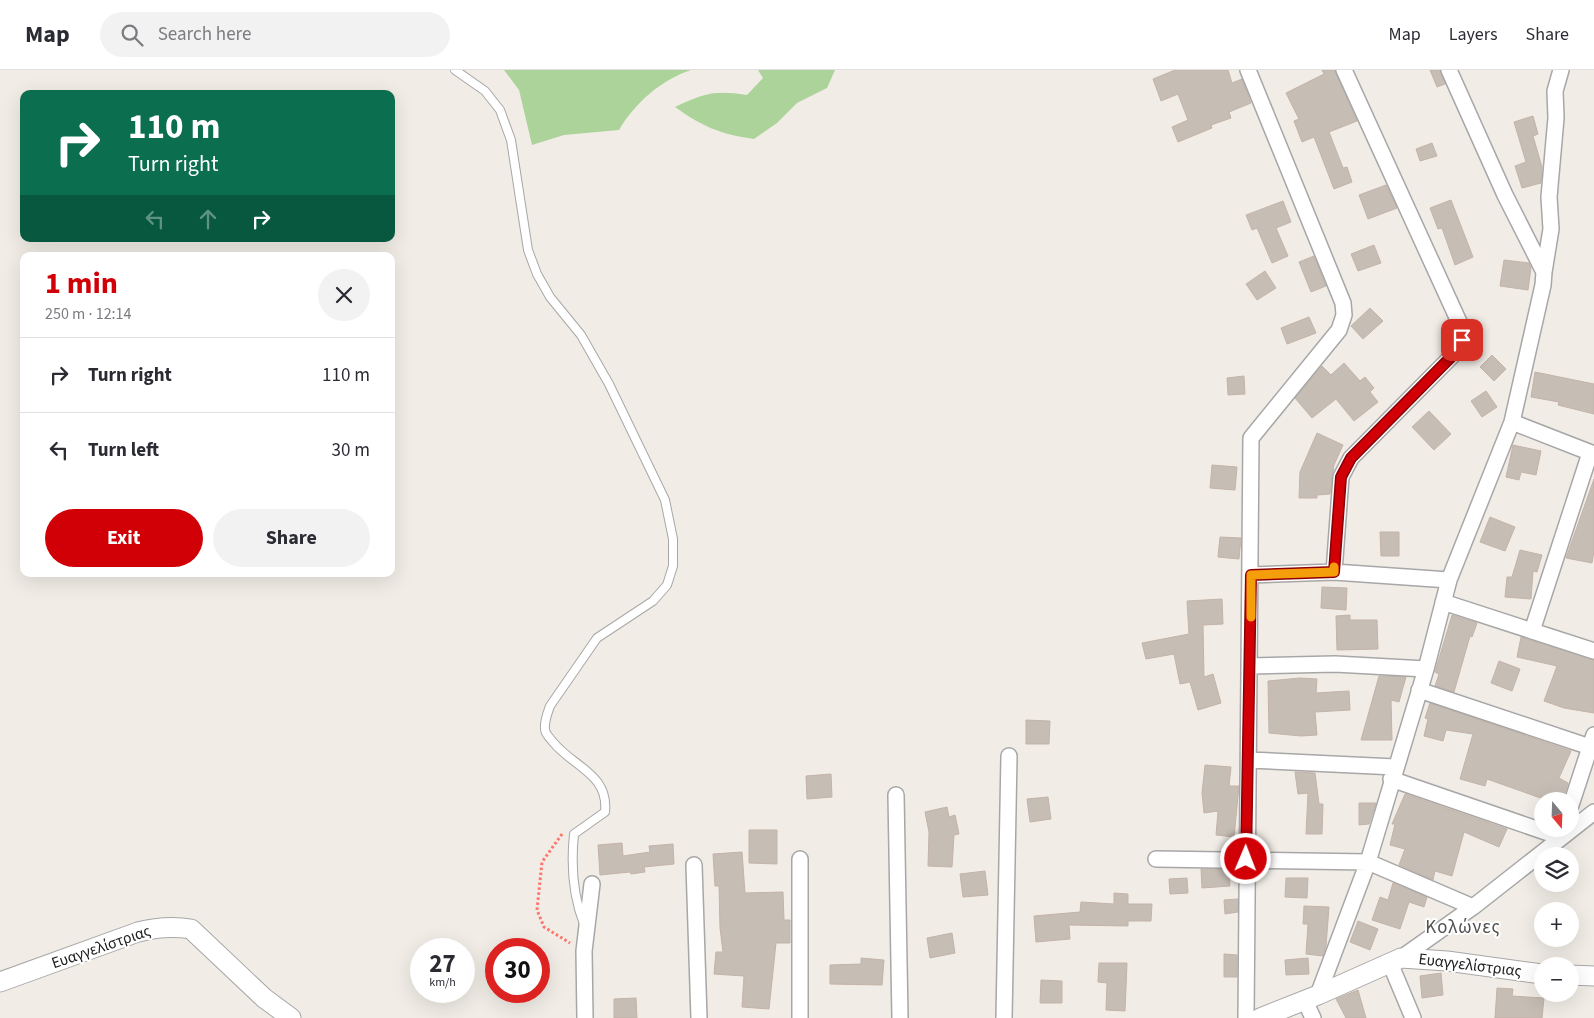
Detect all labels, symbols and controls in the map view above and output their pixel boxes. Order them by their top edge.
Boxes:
search box [100,12,450,57]
text: Map [25,17,70,52]
icon: search [118,21,146,49]
text: Search here [158,21,251,48]
text: Map [1389,22,1421,47]
text: Layers [1449,22,1498,47]
text: Share [1526,22,1569,47]
text: 110 m [128,102,220,152]
icon: right [45,110,110,175]
text: Turn right [128,148,218,180]
icon: left [141,205,169,233]
icon: ahead [194,205,222,233]
icon: right [247,205,275,233]
text: 1 min [45,262,118,305]
button: close [318,269,370,321]
text: 250 m · 12:14 [45,303,132,325]
pin [1441,319,1483,361]
icon: arrive [1448,326,1476,354]
icon: right [45,361,73,389]
text: Turn right [88,362,172,389]
text: 110 m [322,362,370,389]
icon: left [45,436,73,464]
text: Turn left [88,437,159,464]
text: 30 m [332,437,370,464]
button: Exit [45,509,203,567]
button: Share [213,509,370,567]
north arrow [1534,792,1579,838]
map controls [1534,792,1579,1002]
position arrow [1219,832,1271,884]
button: layers [1534,847,1579,892]
button: + [1534,902,1579,947]
district label: Κολώνες [1425,914,1501,941]
street label: Ευαγγελίστριας [48,920,154,974]
speed limit sign: 30 [485,938,550,1003]
text: 27 [429,946,456,982]
street label: Ευαγγελίστριας [1417,948,1523,982]
button: − [1534,957,1579,1002]
text: km/h [429,974,456,991]

